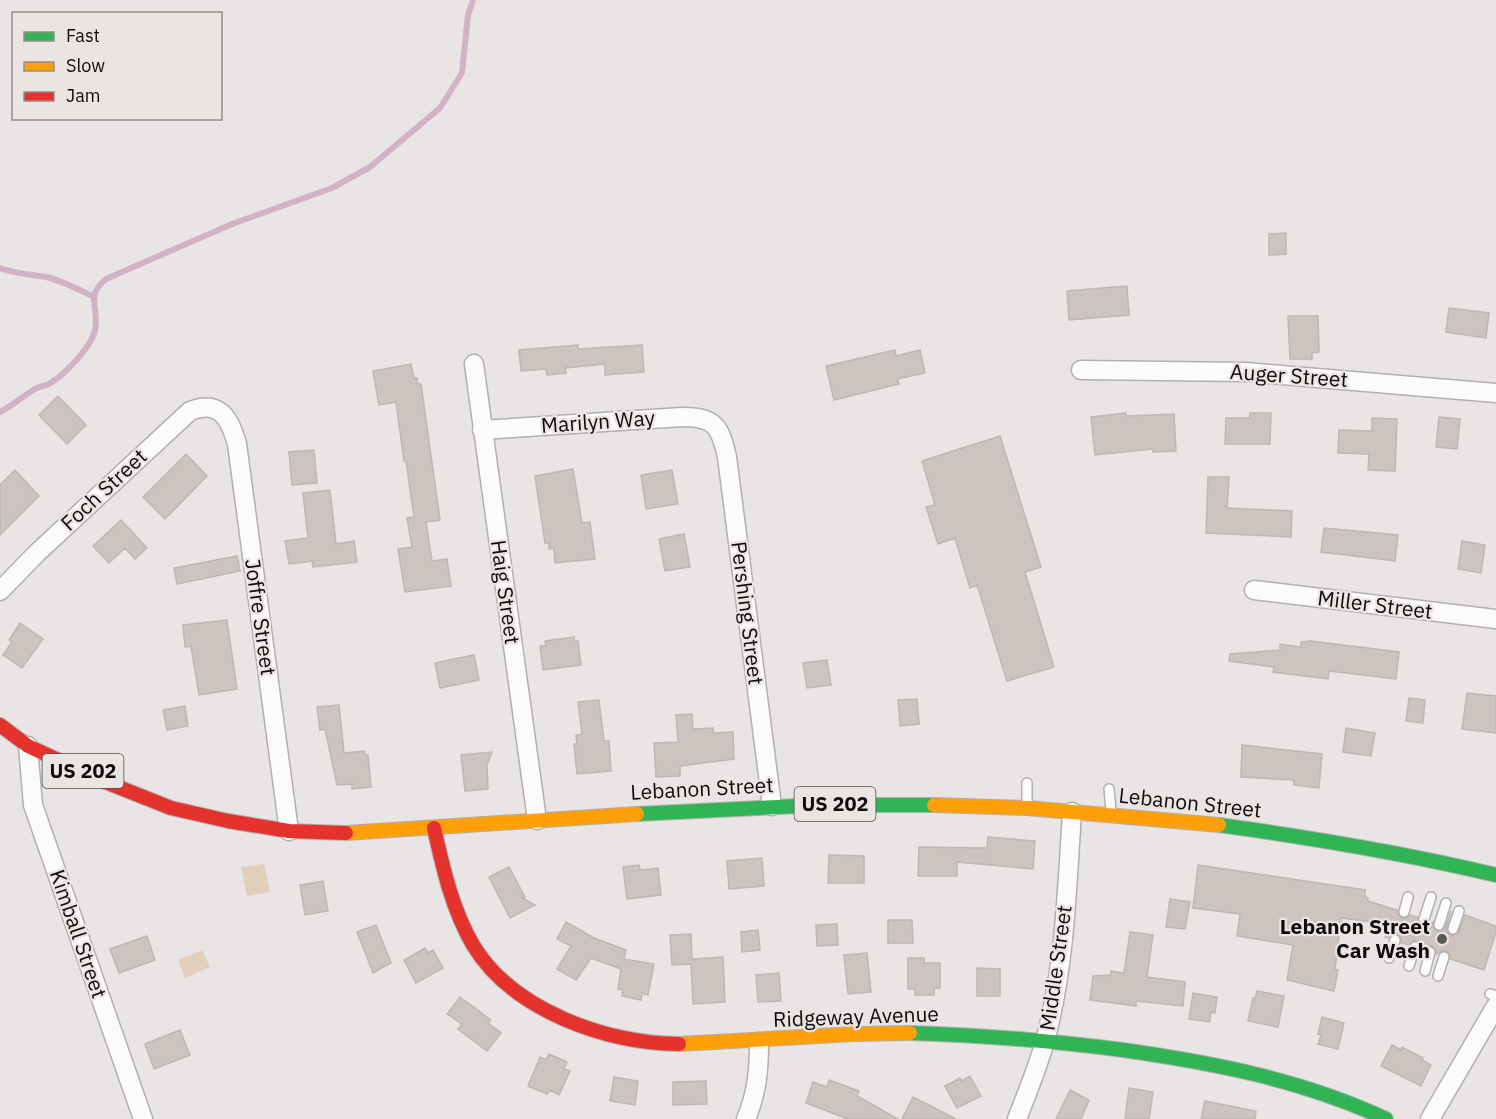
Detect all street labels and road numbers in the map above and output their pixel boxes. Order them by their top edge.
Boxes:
street label: Auger Street [1229,357,1349,393]
street label: Marilyn Way [540,403,656,439]
street label: Foch Street [54,442,152,536]
street label: Haig Street [485,538,527,646]
street label: Pershing Street [725,539,771,686]
street label: Joffre Street [239,557,283,677]
street label: Miller Street [1316,583,1434,625]
road number: US 202 [42,754,124,788]
street label: Lebanon Street [630,770,774,806]
street label: Lebanon Street [1117,781,1263,823]
road number: US 202 [794,787,876,821]
street label: Kimball Street [44,866,114,1002]
street label: Middle Street [1032,903,1078,1032]
street label: Ridgeway Avenue [773,999,939,1033]

